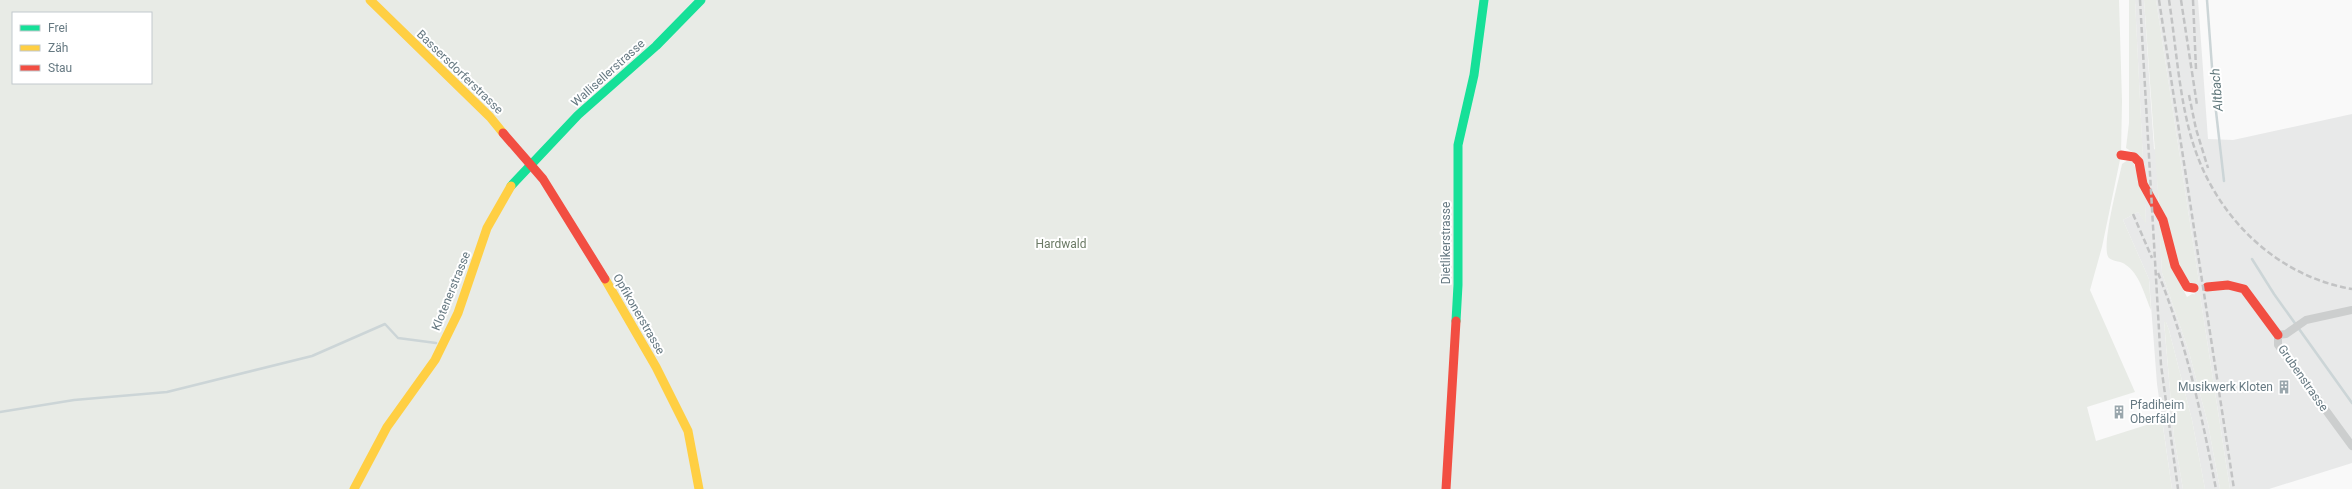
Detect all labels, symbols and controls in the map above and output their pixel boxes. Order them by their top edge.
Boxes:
legend [12,12,152,84]
text: Frei [48,21,68,35]
street label: Bassersdorferstrasse [414,27,506,117]
street label: Wallisellerstrasse [568,36,648,110]
text: Zäh [48,41,68,55]
text: Stau [48,61,72,75]
water label: Altbach [2207,68,2226,113]
street label: Dietlikerstrasse [1439,202,1453,284]
park label: Hardwald [1035,237,1087,251]
street label: Klotenerstrasse [429,249,473,333]
street label: Opfikonerstrasse [610,271,668,357]
street label: Grubenstrasse [2275,342,2331,414]
building icon: Musikwerk Kloten [2276,379,2292,395]
place label: Musikwerk Kloten [2178,380,2273,394]
place label: Pfadiheim Oberfäld [2130,398,2184,426]
building icon: Pfadiheim Oberfäld [2111,404,2127,420]

